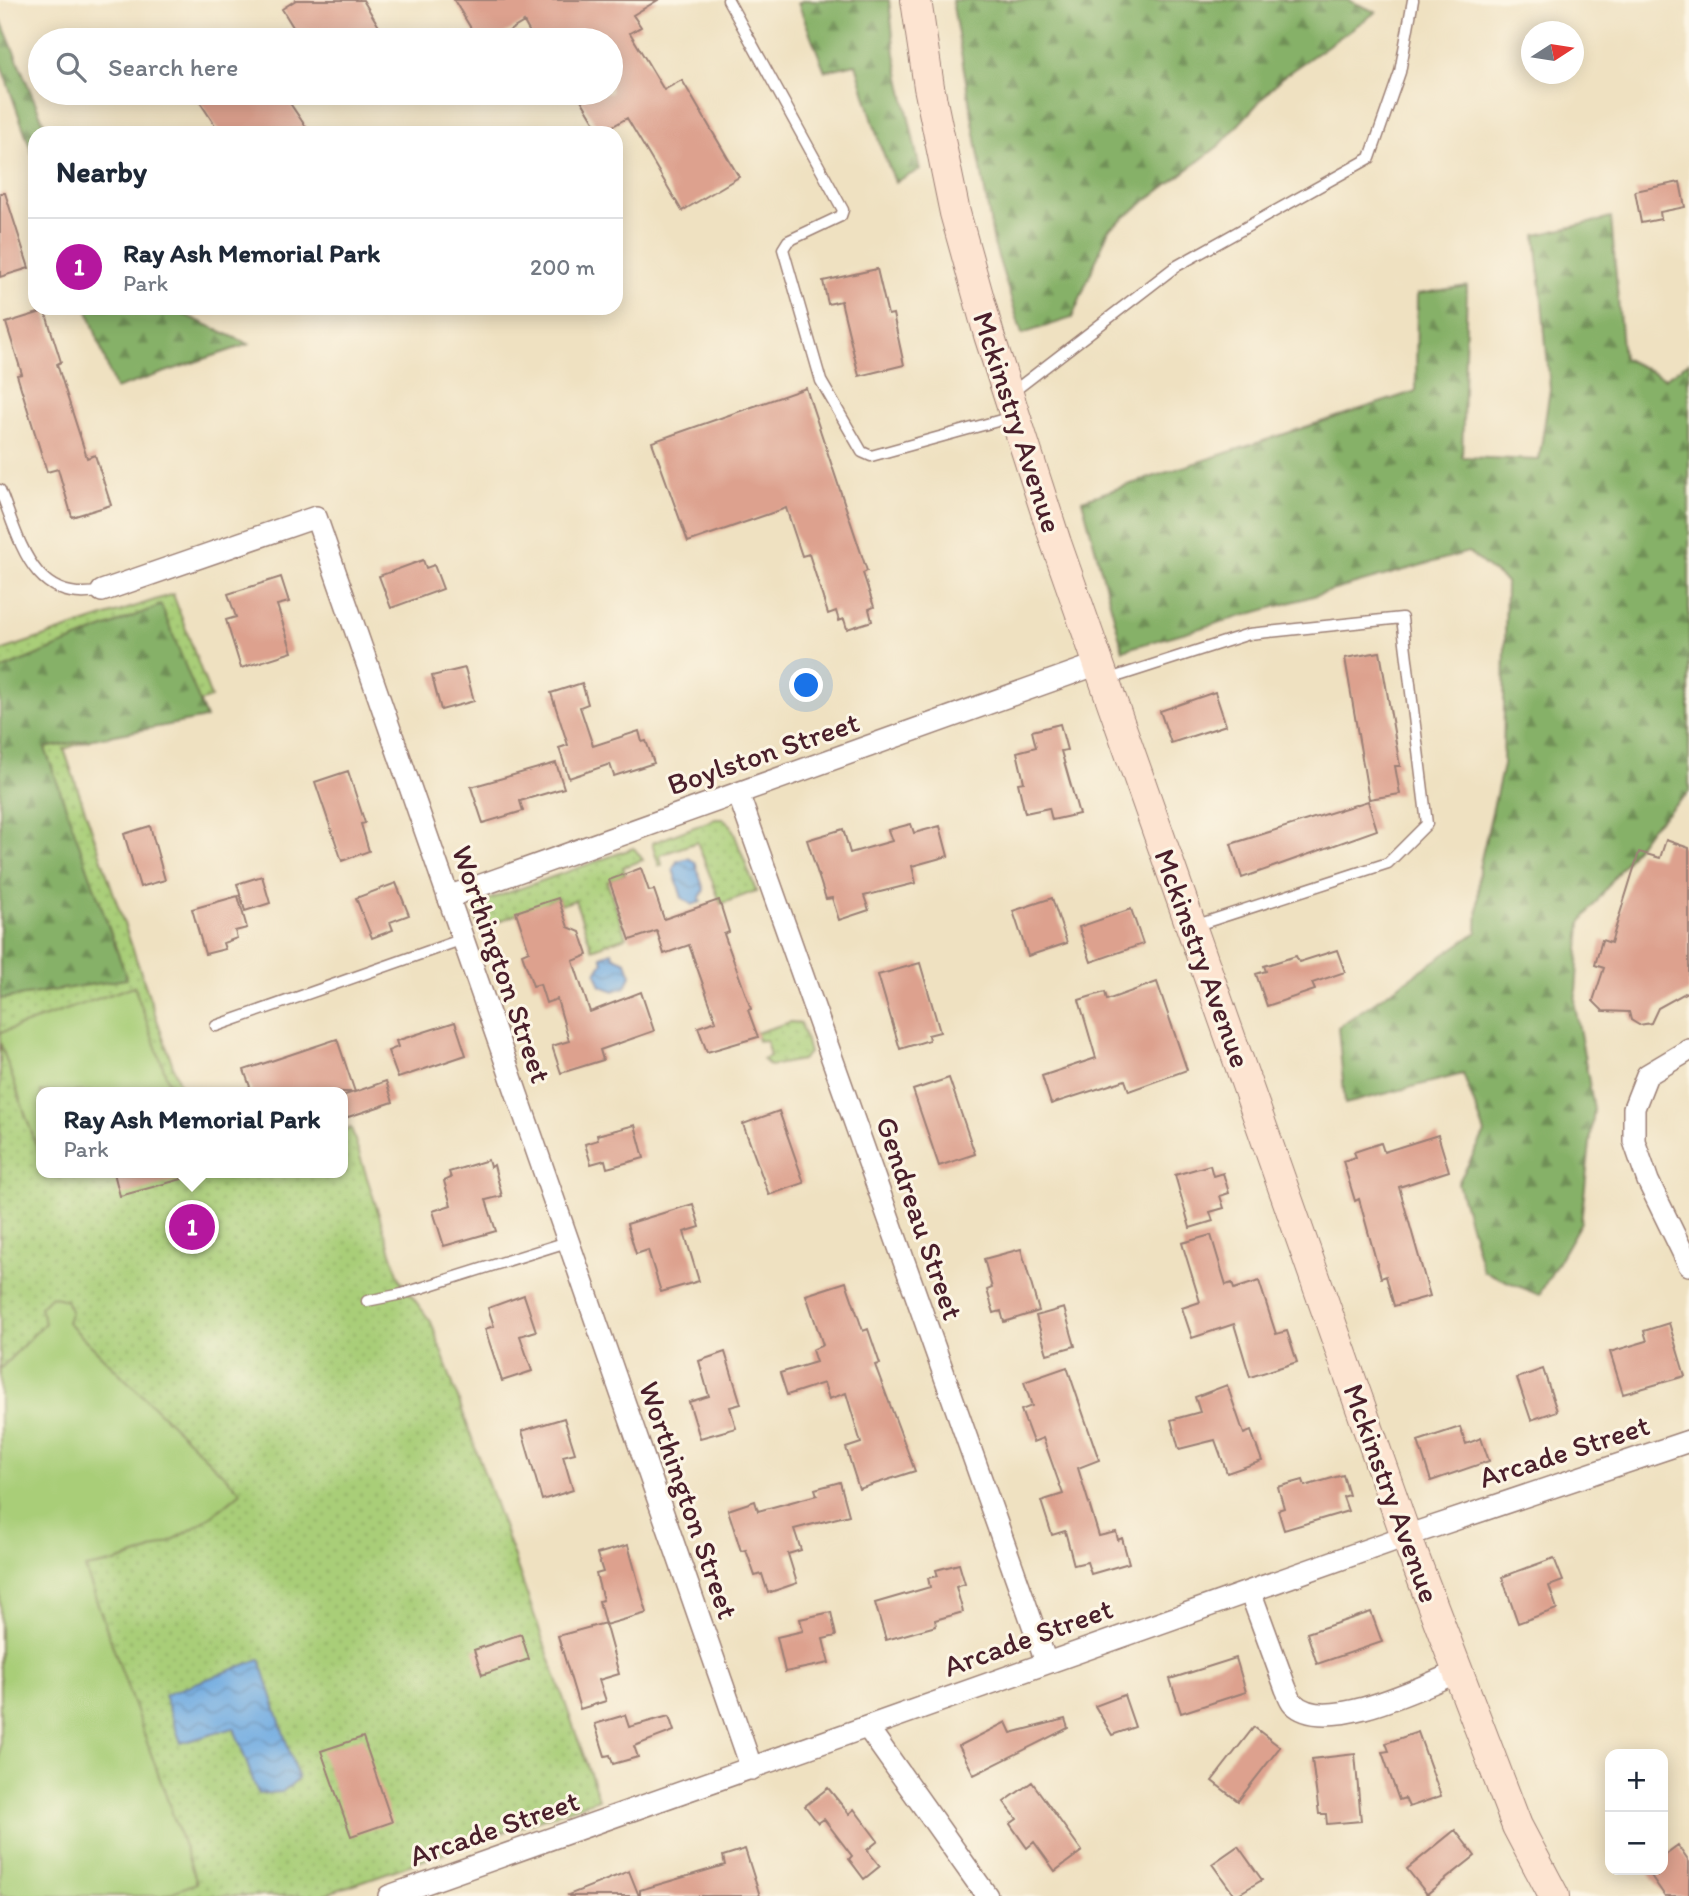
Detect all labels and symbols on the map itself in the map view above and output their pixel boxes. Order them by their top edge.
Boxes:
north arrow [1521,21,1584,84]
street label: Mckinstry Avenue [965,307,1071,537]
your location [789,668,823,702]
street label: Boylston Street [662,703,864,803]
street label: Worthington Street [444,840,560,1088]
street label: Mckinstry Avenue [1146,844,1260,1072]
street label: Gendreau Street [868,1112,972,1324]
pin: 1 [169,1201,215,1253]
street label: Worthington Street [631,1376,747,1624]
street label: Mckinstry Avenue [1335,1379,1449,1607]
street label: Arcade Street [1474,1406,1654,1496]
street label: Arcade Street [938,1589,1118,1685]
street label: Arcade Street [404,1782,584,1874]

